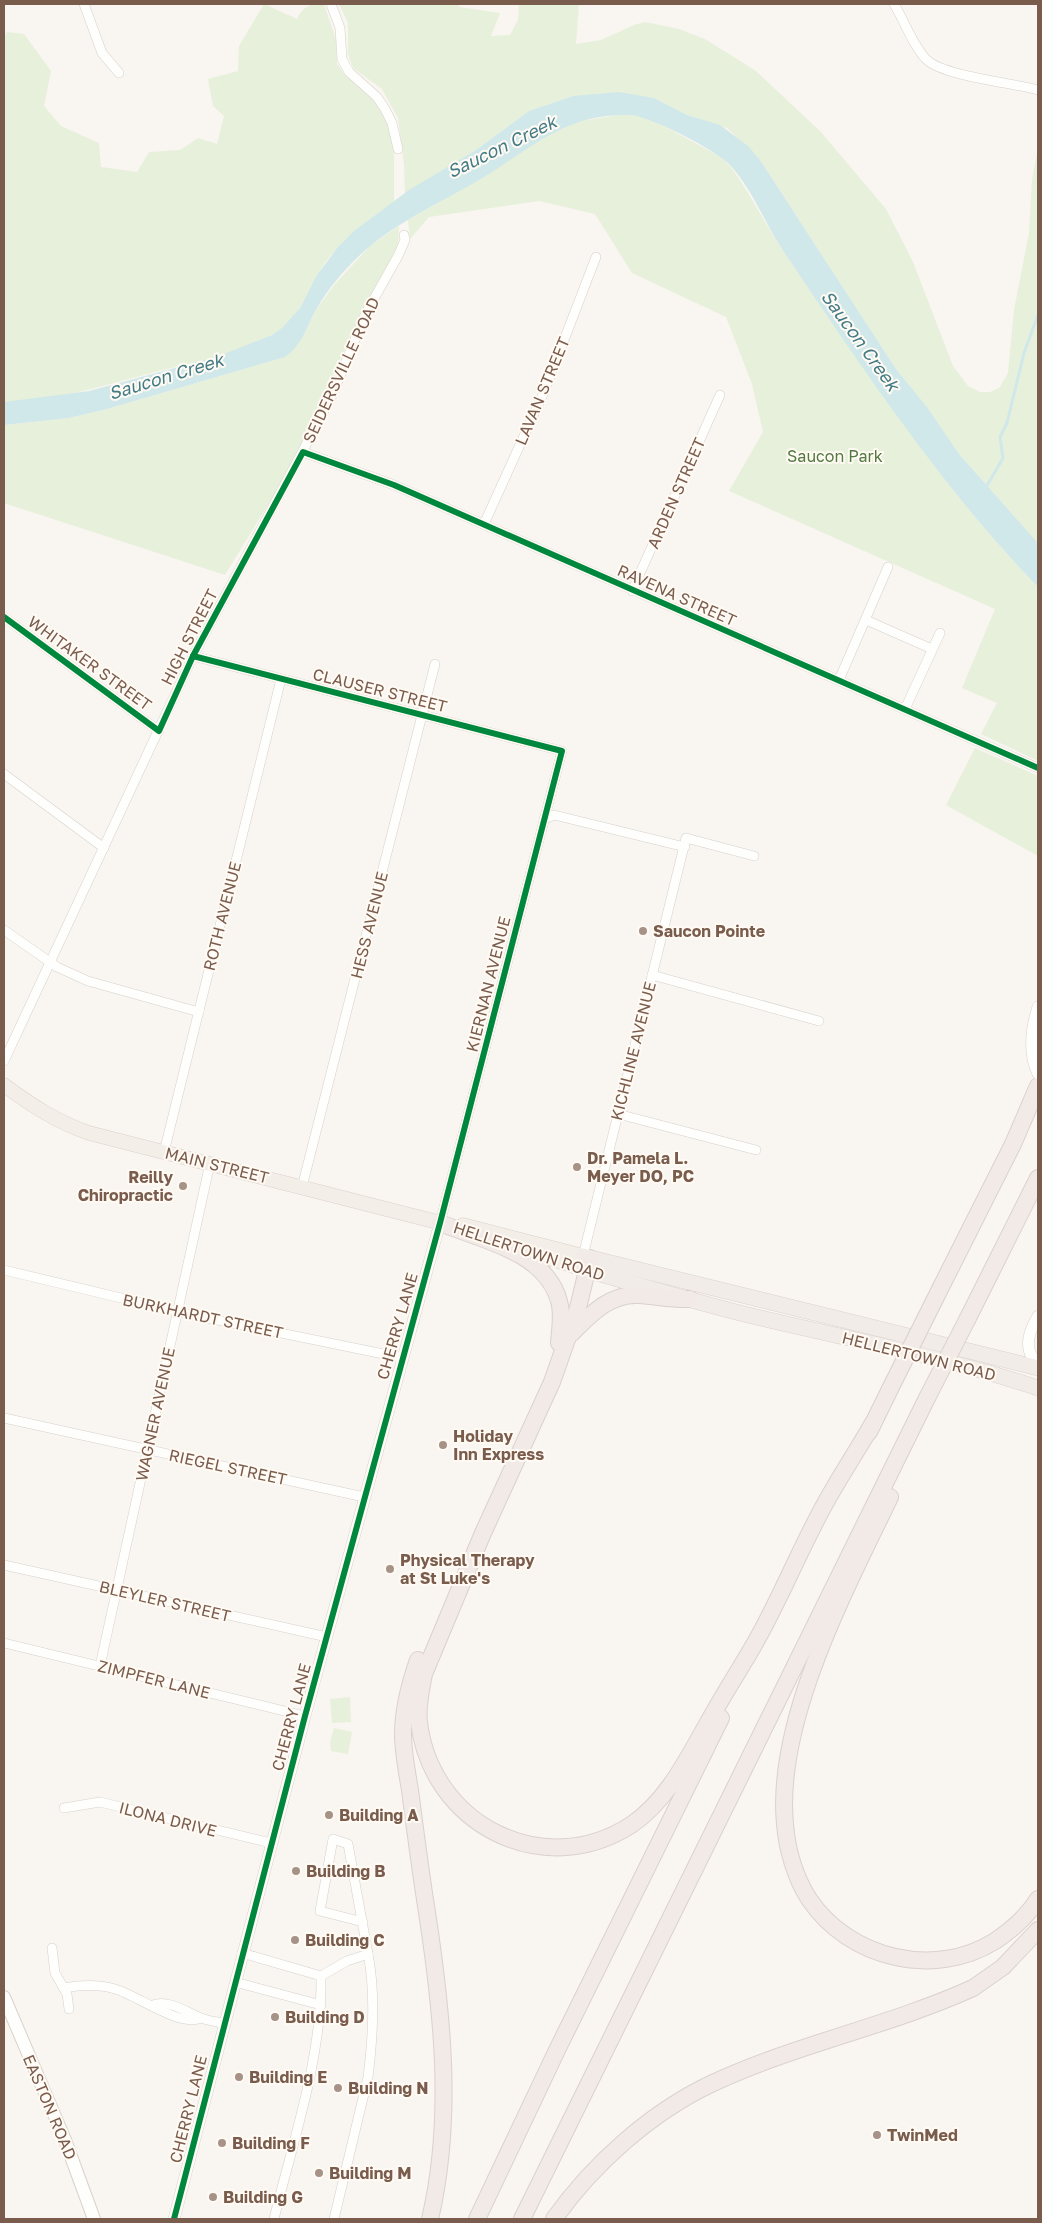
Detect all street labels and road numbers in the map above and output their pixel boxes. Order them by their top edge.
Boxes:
street label: SEIDERSVILLE ROAD [298,294,384,446]
street label: LAVAN STREET [510,334,574,448]
street label: ARDEN STREET [643,434,709,552]
street label: RAVENA STREET [614,560,740,630]
street label: HIGH STREET [156,586,222,688]
street label: WHITAKER STREET [24,611,156,715]
street label: CLAUSER STREET [311,664,449,716]
street label: ROTH AVENUE [199,859,245,973]
street label: HESS AVENUE [346,869,392,981]
street label: KIERNAN AVENUE [461,914,515,1054]
street label: KICHLINE AVENUE [606,979,660,1123]
street label: MAIN STREET [163,1142,271,1188]
street label: HELLERTOWN ROAD [451,1217,607,1285]
street label: CHERRY LANE [372,1270,422,1382]
street label: BURKHARDT STREET [121,1289,285,1343]
street label: HELLERTOWN ROAD [840,1327,998,1385]
street label: WAGNER AVENUE [131,1345,179,1483]
street label: RIEGEL STREET [167,1445,289,1489]
street label: BLEYLER STREET [97,1576,233,1626]
street label: ZIMPFER LANE [96,1655,212,1703]
street label: CHERRY LANE [267,1661,315,1773]
street label: ILONA DRIVE [117,1797,219,1841]
street label: EASTON ROAD [19,2051,81,2163]
street label: CHERRY LANE [165,2053,211,2165]

